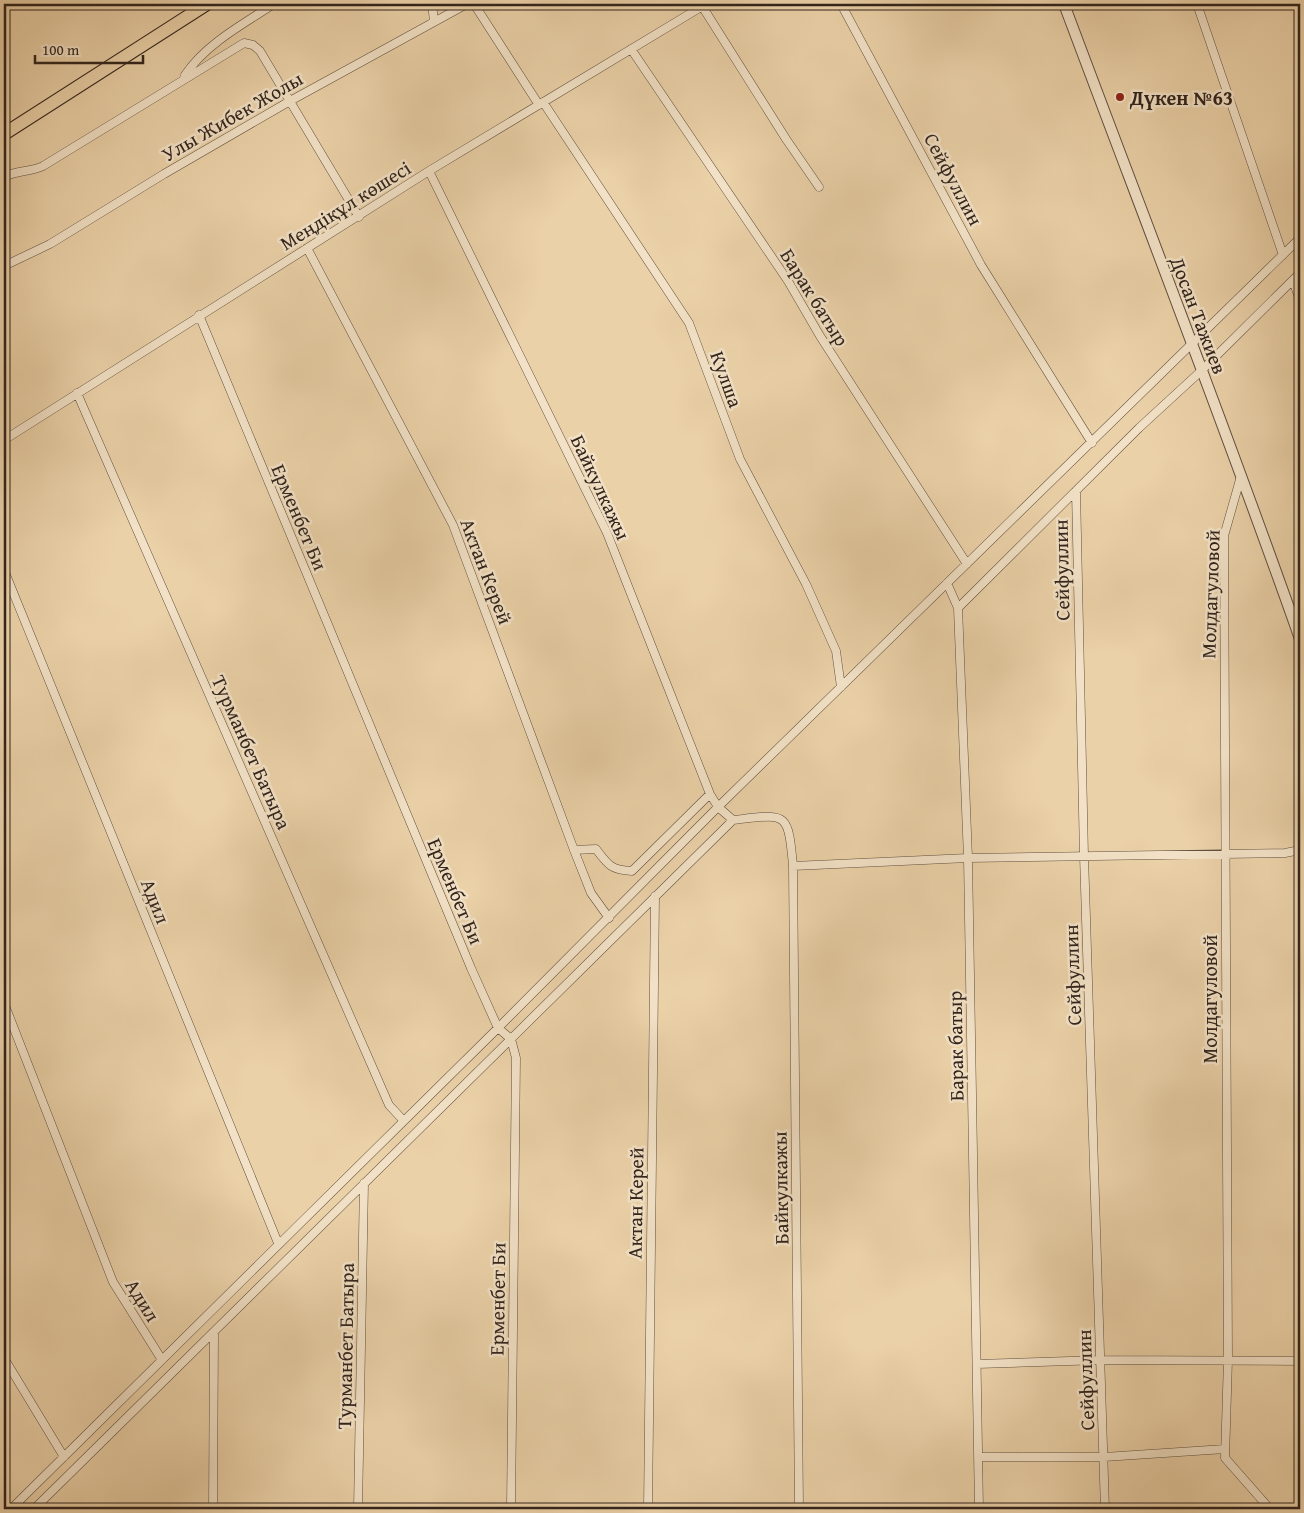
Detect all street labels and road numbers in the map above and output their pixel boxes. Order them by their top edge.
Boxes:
street label: Улы Жибек Жолы [156,64,308,168]
street label: Сейфуллин [917,127,991,231]
street label: Меңдіқұл көшесі [274,153,416,257]
street label: Барак батыр [773,243,857,352]
street label: Досан Тажиев [1163,251,1235,378]
street label: Кулша [703,347,751,412]
street label: Байкулкажы [564,430,638,544]
street label: Ерменбет Би [265,459,335,575]
street label: Актан Керей [453,514,521,628]
street label: Сейфуллин [1046,519,1076,621]
street label: Молдагуловой [1193,529,1227,659]
street label: Турманбет Батыра [205,670,299,834]
street label: Ерменбет Би [421,833,491,949]
street label: Адил [134,874,178,928]
street label: Сейфуллин [1056,924,1088,1026]
street label: Молдагуловой [1195,934,1224,1064]
street label: Барак батыр [940,990,970,1101]
street label: Байкулкажы [765,1131,795,1245]
street label: Актан Керей [620,1147,650,1259]
street label: Ерменбет Би [482,1242,512,1356]
street label: Турманбет Батыра [329,1262,361,1429]
street label: Адил [119,1273,167,1327]
street label: Сейфуллин [1069,1329,1101,1431]

